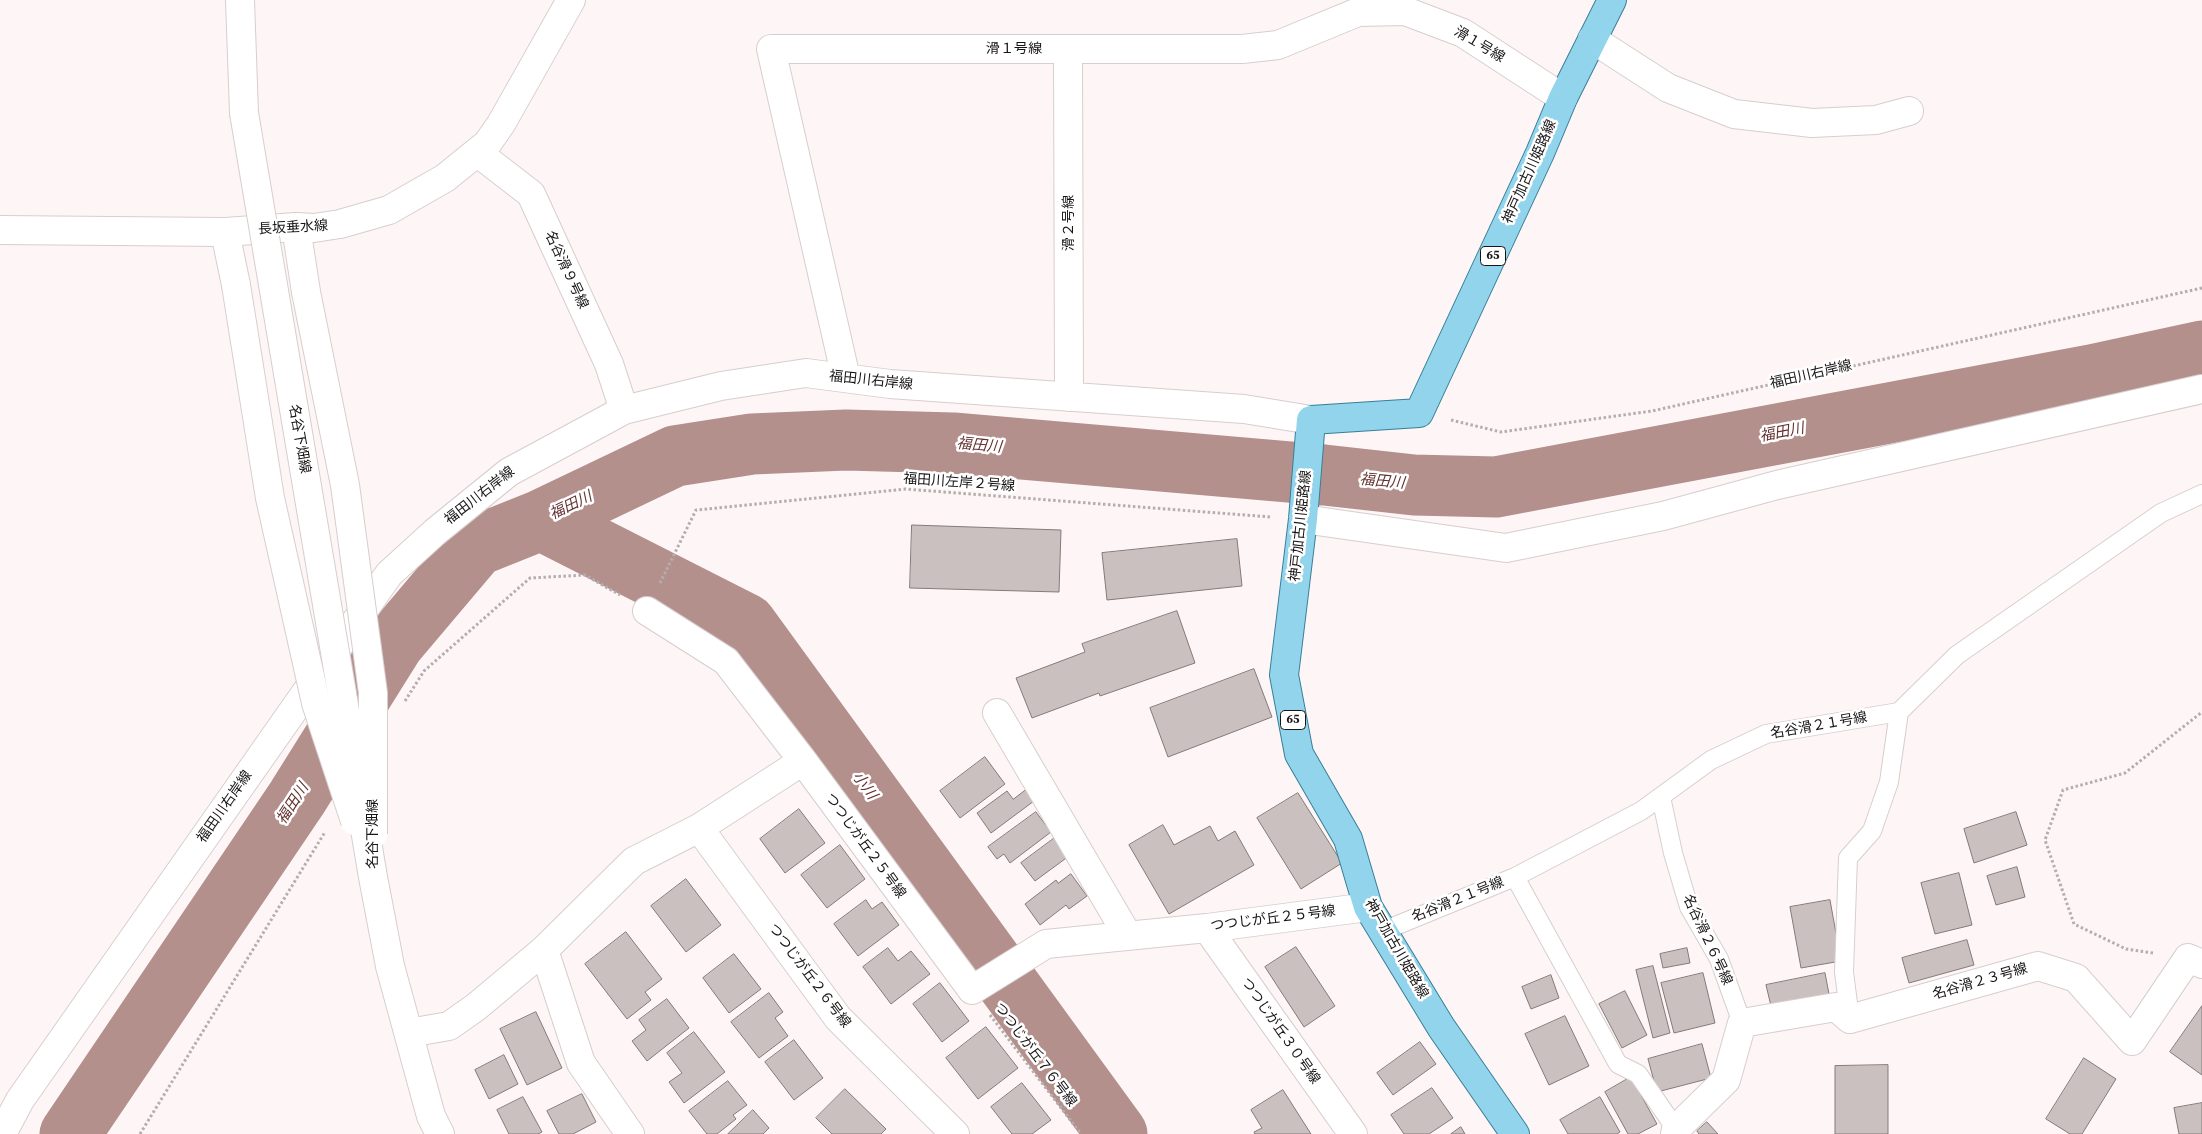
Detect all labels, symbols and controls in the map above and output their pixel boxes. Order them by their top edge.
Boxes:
street label: 滑１号線 [1451,23,1507,67]
street label: 滑１号線 [986,41,1042,57]
street label: 神戸加古川姫路線 [1500,117,1560,227]
street label: 滑２号線 [1061,195,1077,251]
street label: 長坂垂水線 [258,218,328,238]
street label: 名谷滑９号線 [541,228,591,312]
road number: 65 [1480,247,1506,266]
street label: 福田川右岸線 [1768,357,1854,393]
street label: 福田川右岸線 [828,368,914,394]
street label: 名谷下畑線 [285,403,313,475]
water label: 福田川 [1758,420,1806,446]
water label: 福田川 [956,435,1002,457]
street label: 福田川右岸線 [442,464,518,528]
street label: 神戸加古川姫路線 [1287,469,1315,583]
street label: 福田川左岸２号線 [903,471,1015,495]
water label: 福田川 [1359,471,1405,493]
water label: 福田川 [547,488,595,524]
street label: 名谷滑２１号線 [1769,709,1869,743]
road number: 65 [1280,710,1306,730]
street label: 福田川右岸線 [194,768,256,846]
water label: 小川 [848,769,880,803]
water label: 福田川 [273,780,313,828]
street label: つつじが丘２５号線 [821,790,909,902]
street label: 名谷下畑線 [365,799,381,869]
street label: 名谷滑２１号線 [1409,874,1507,926]
street label: 名谷滑２６号線 [1679,892,1735,988]
street label: 神戸加古川姫路線 [1361,896,1431,1002]
street label: つつじが丘２５号線 [1209,903,1337,935]
street label: つつじが丘２６号線 [764,921,854,1031]
street label: 名谷滑２３号線 [1931,960,2029,1004]
street label: つつじが丘３０号線 [1237,975,1323,1087]
street label: つつじが丘７６号線 [990,1000,1080,1110]

